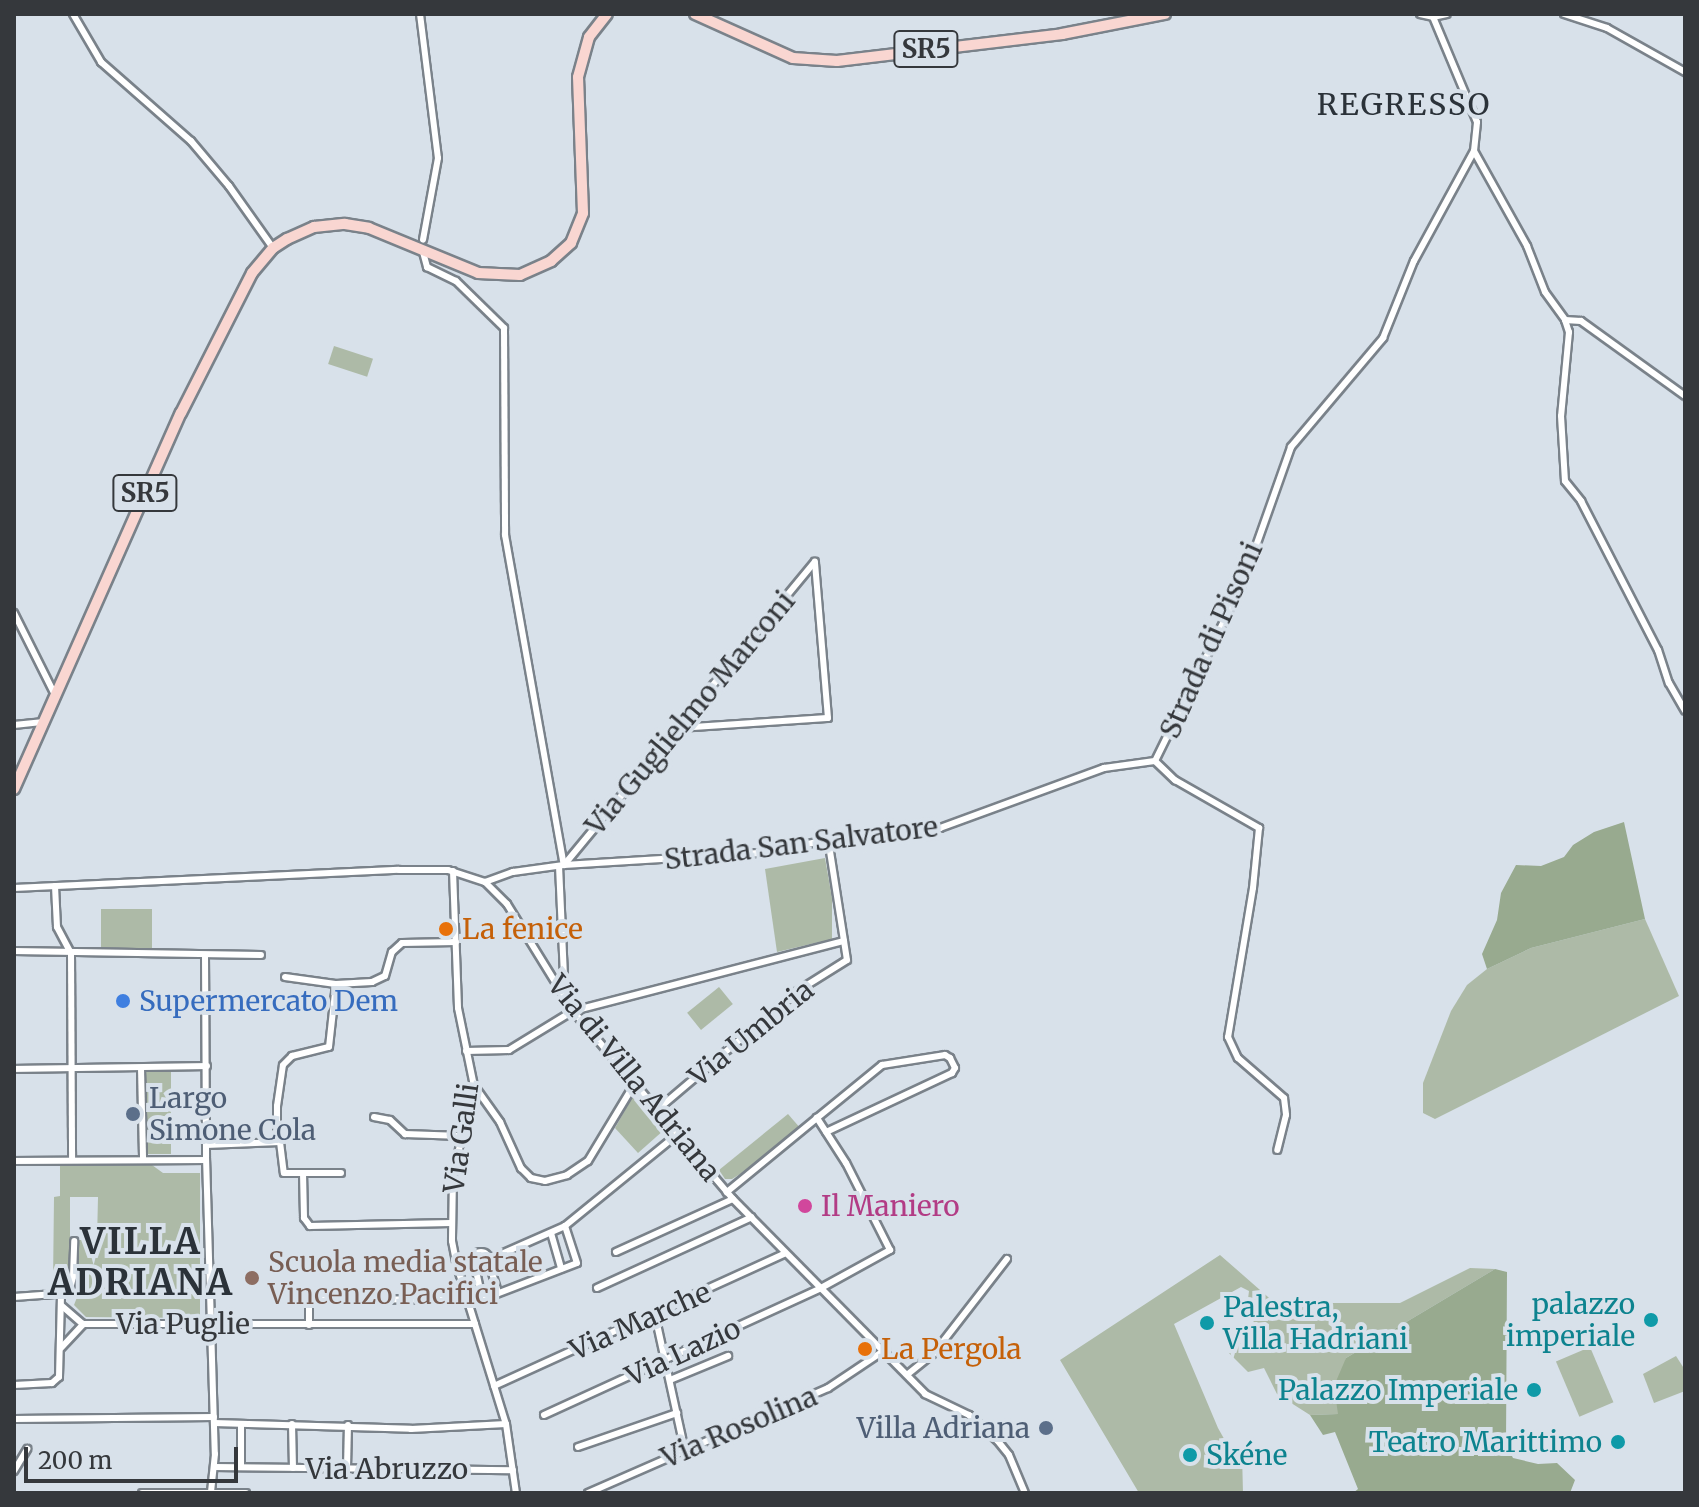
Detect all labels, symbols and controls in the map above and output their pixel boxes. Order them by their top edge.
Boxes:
road number: SR5 [892,27,960,71]
district label: REGRESSO [1317,86,1491,122]
road number: SR5 [111,471,179,515]
street label: Strada di Pisoni [1153,537,1269,743]
street label: Via Guglielmo Marconi [578,584,802,842]
street label: Strada San Salvatore [662,810,940,876]
place label: La fenice [462,912,583,946]
marker: La fenice [437,920,455,938]
street label: Via di Villa Adriana [541,968,727,1188]
street label: Via Umbria [682,973,820,1093]
place label: Supermercato Dem [139,984,398,1018]
marker: Supermercato Dem [114,992,132,1010]
place label: Largo Simone Cola [149,1081,316,1147]
street label: Via Galli [437,1081,485,1195]
marker: Largo Simone Cola [124,1105,142,1123]
place label: Il Maniero [821,1189,960,1223]
marker: Il Maniero [796,1197,814,1215]
district label: VILLA ADRIANA [48,1219,234,1304]
place label: Scuola media statale Vincenzo Pacifici [268,1245,543,1311]
marker: Scuola media statale Vincenzo Pacifici [243,1269,261,1287]
street label: Via Marche [564,1275,716,1367]
place label: palazzo imperiale [1506,1287,1635,1353]
place label: Palestra, Villa Hadriani [1223,1290,1408,1356]
street label: Via Puglie [116,1307,250,1341]
street label: Via Lazio [620,1311,746,1393]
marker: palazzo imperiale [1642,1311,1660,1329]
marker: Palestra, Villa Hadriani [1198,1314,1216,1332]
place label: La Pergola [881,1332,1022,1366]
marker: La Pergola [856,1340,874,1358]
place label: Palazzo Imperiale [1278,1373,1518,1407]
street label: Via Rosolina [656,1379,822,1475]
marker: Palazzo Imperiale [1525,1381,1543,1399]
place label: Villa Adriana [857,1411,1030,1445]
marker: Villa Adriana [1037,1419,1055,1437]
place label: Teatro Marittimo [1369,1425,1602,1459]
scale bar [28,1431,242,1481]
marker: Teatro Marittimo [1609,1433,1627,1451]
place label: Skéne [1206,1438,1287,1472]
text: 200 m [38,1445,112,1476]
marker: Skéne [1181,1446,1199,1464]
street label: Via Abruzzo [306,1452,468,1486]

